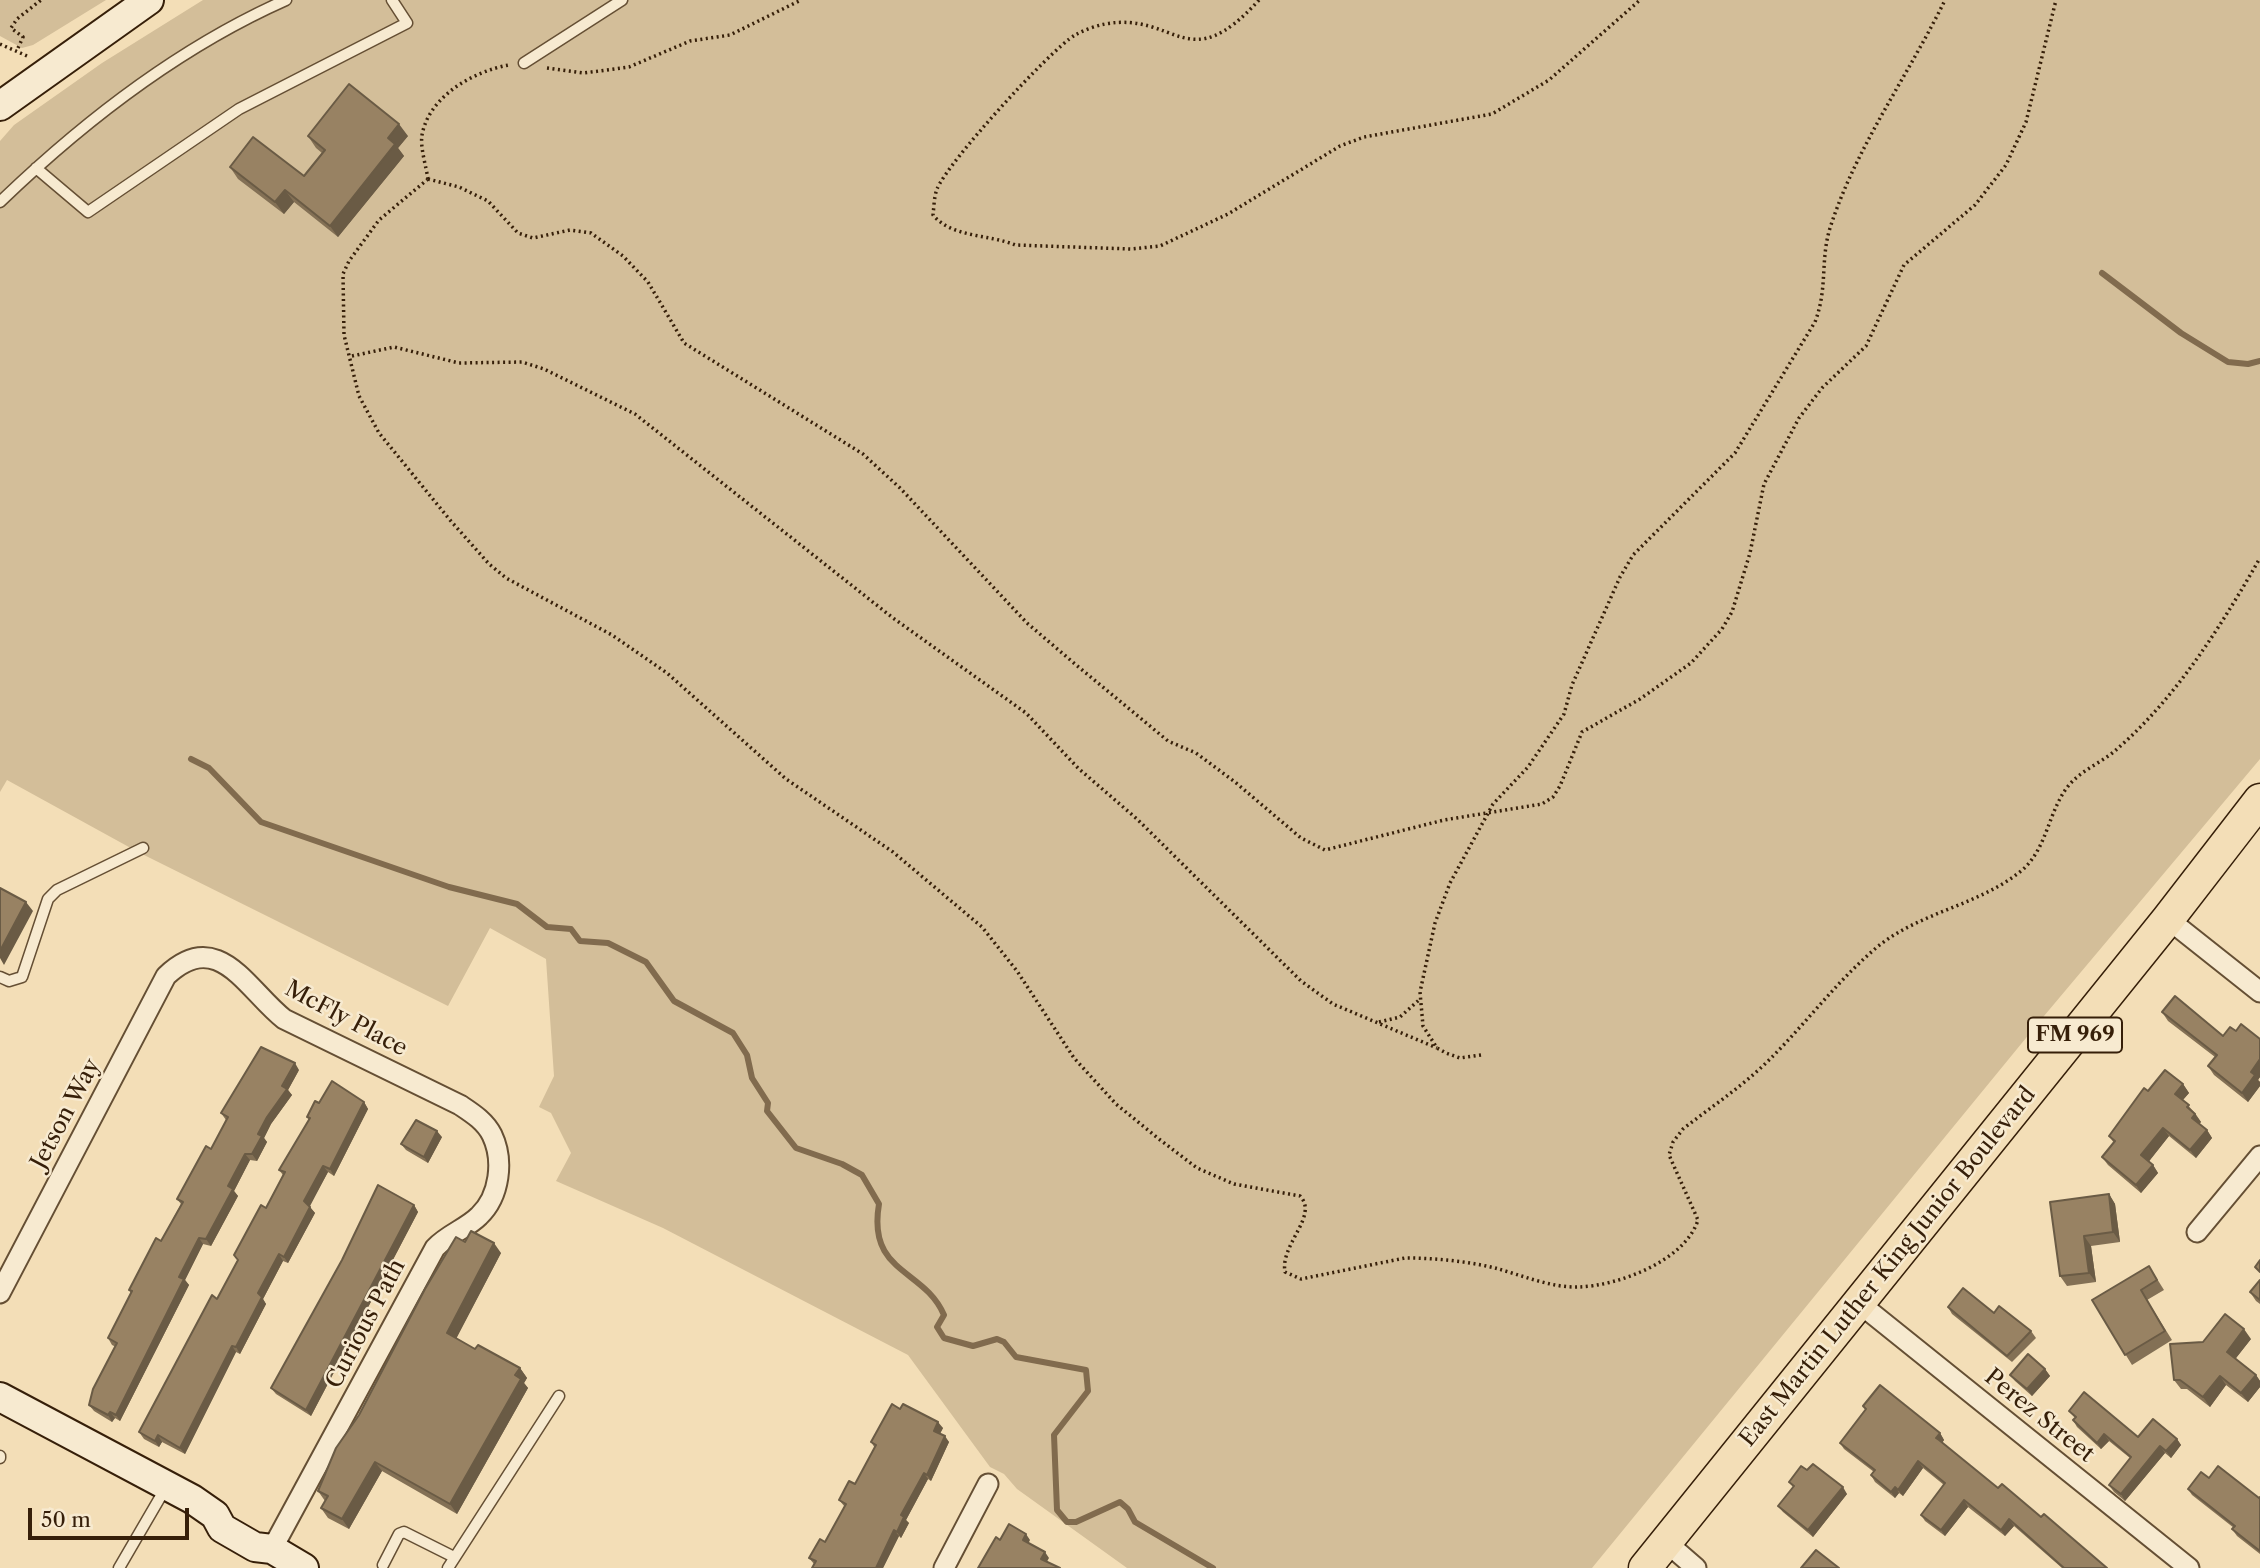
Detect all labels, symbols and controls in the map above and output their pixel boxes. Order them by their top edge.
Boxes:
street label: McFly Place [280,975,412,1063]
road number: FM 969 [2028,1018,2122,1052]
street label: Jetson Way [25,1054,107,1174]
street label: East Martin Luther King Junior Boulevard [1734,1082,2042,1452]
street label: Curious Path [320,1255,412,1393]
street label: Perez Street [1979,1363,2099,1469]
scale bar [32,1494,192,1538]
text: 50 m [41,1507,91,1532]

